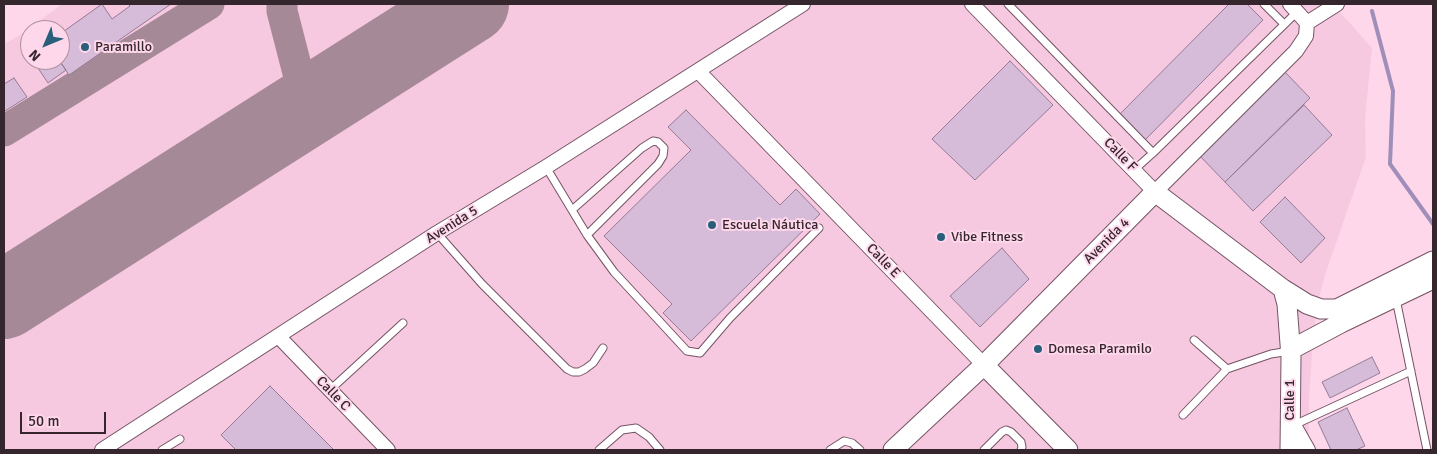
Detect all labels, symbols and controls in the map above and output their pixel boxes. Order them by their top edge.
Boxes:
north arrow [20,20,70,70]
place label: Paramillo [95,39,152,55]
marker: Paramillo [79,41,91,53]
text: N [25,46,44,65]
street label: Calle F [1100,135,1140,175]
street label: Avenida 5 [423,202,481,248]
street label: Avenida 4 [1081,215,1133,267]
place label: Escuela Náutica [722,217,818,233]
marker: Escuela Náutica [706,219,718,231]
place label: Vibe Fitness [951,229,1023,245]
marker: Vibe Fitness [935,231,947,243]
street label: Calle E [863,240,903,282]
place label: Domesa Paramilo [1048,341,1152,357]
marker: Domesa Paramilo [1032,343,1044,355]
street label: Calle C [312,373,354,415]
street label: Calle 1 [1282,379,1298,421]
scale bar [22,402,109,434]
text: 50 m [28,412,59,430]

